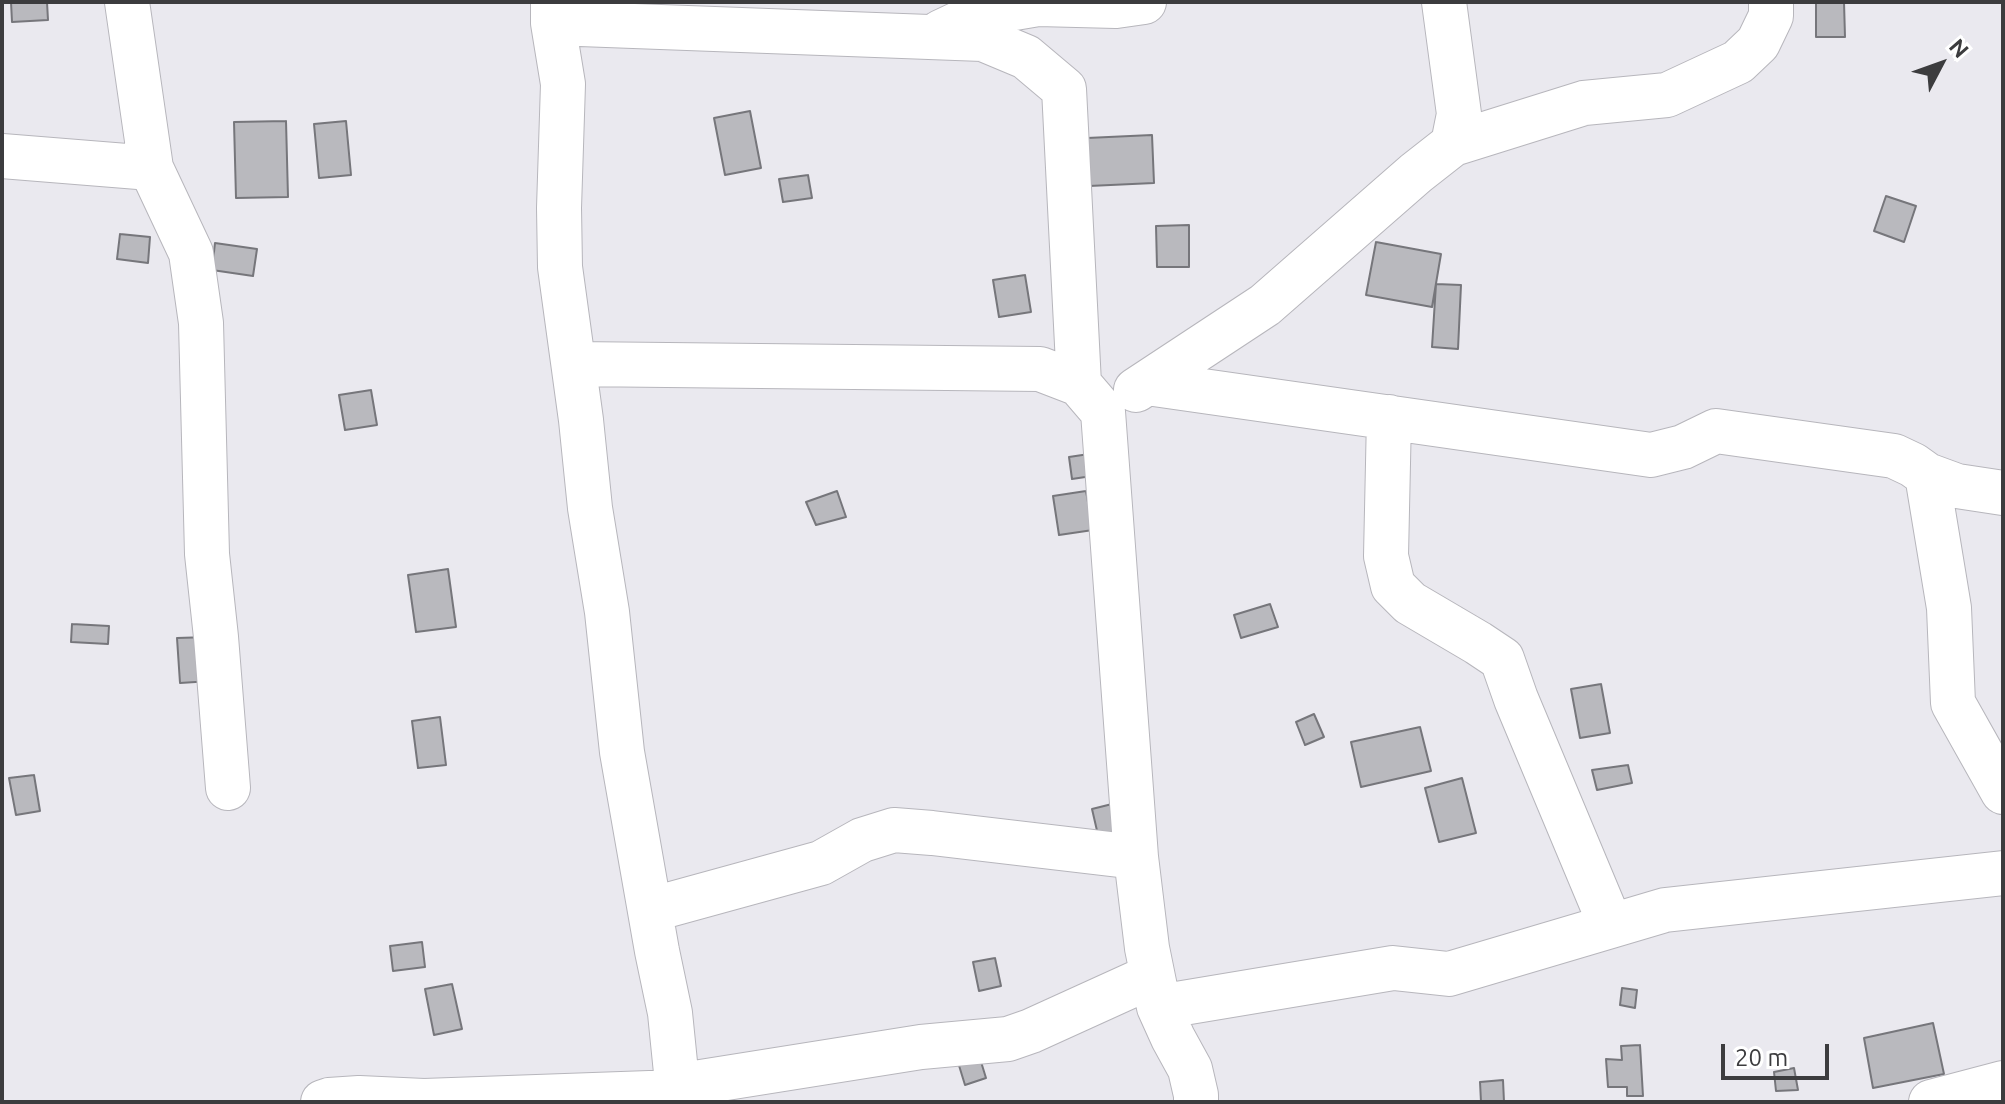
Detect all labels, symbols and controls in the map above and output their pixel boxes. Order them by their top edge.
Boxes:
north arrow [1901,24,1981,104]
text: N [1945,34,1974,62]
scale bar [1725,1028,1833,1078]
text: 20 m [1735,1044,1788,1071]

